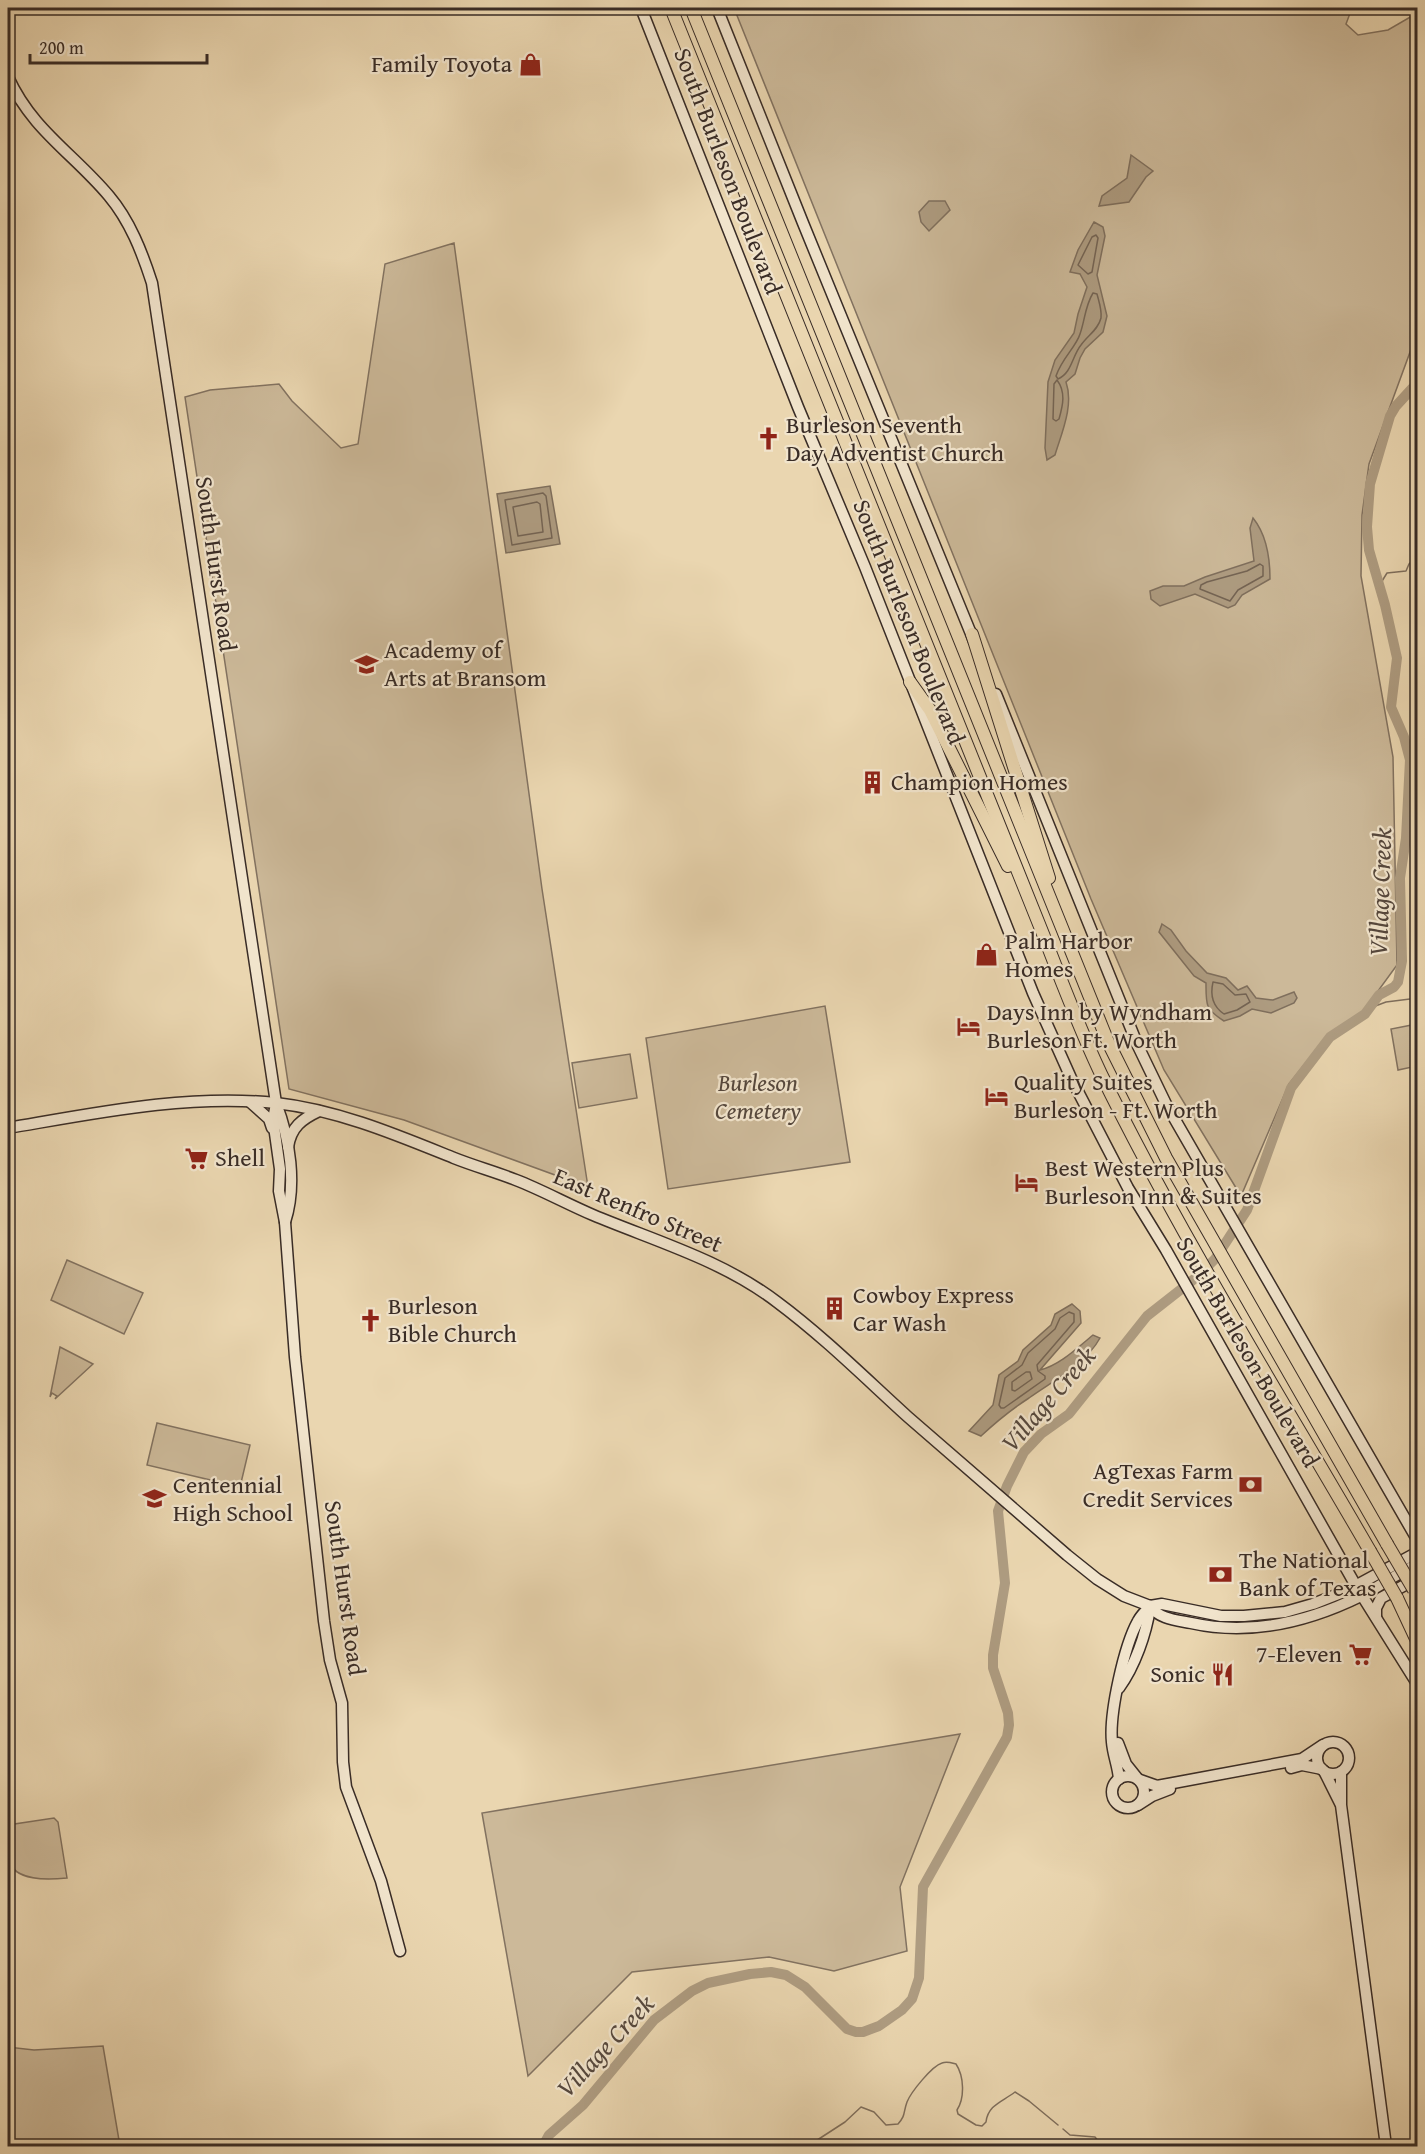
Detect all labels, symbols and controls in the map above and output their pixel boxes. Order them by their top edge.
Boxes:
scale bar [30,27,207,65]
text: 200 m [39,34,84,61]
street label: South Burleson Boulevard [665,43,792,299]
place label: Family Toyota [371,46,513,81]
shop icon: Family Toyota [517,51,543,77]
place label: Burleson Seventh Day Adventist Church [786,407,1004,470]
church icon: Burleson Seventh Day Adventist Church [755,426,781,452]
street label: South Hurst Road [187,474,246,654]
street label: South Burleson Boulevard [844,494,975,750]
place label: Academy of Arts at Bransom [384,632,547,695]
school or university icon: Academy of Arts at Bransom [353,651,379,677]
place label: Champion Homes [891,764,1068,799]
building icon: Champion Homes [860,769,886,795]
water label: Village Creek [1358,827,1401,957]
place label: Palm Harbor Homes [1005,923,1133,986]
shop icon: Palm Harbor Homes [974,942,1000,968]
place label: Days Inn by Wyndham Burleson Ft. Worth [987,994,1212,1057]
hotel icon: Days Inn by Wyndham Burleson Ft. Worth [956,1013,982,1039]
place label: Quality Suites Burleson - Ft. Worth [1014,1064,1218,1127]
park label: Burleson Cemetery [715,1065,801,1128]
hotel icon: Quality Suites Burleson - Ft. Worth [983,1083,1009,1109]
place label: Shell [215,1140,265,1175]
supermarket icon: Shell [184,1145,210,1171]
place label: Best Western Plus Burleson Inn & Suites [1045,1150,1262,1213]
street label: East Renfro Street [548,1158,729,1261]
hotel icon: Best Western Plus Burleson Inn & Suites [1014,1169,1040,1195]
street label: South Burleson Boulevard [1168,1230,1329,1474]
place label: Cowboy Express Car Wash [853,1277,1014,1340]
place label: Burleson Bible Church [388,1288,517,1351]
building icon: Cowboy Express Car Wash [822,1296,848,1322]
church icon: Burleson Bible Church [357,1307,383,1333]
water label: Village Creek [991,1337,1105,1460]
place label: AgTexas Farm Credit Services [1083,1453,1233,1516]
place label: Centennial High School [173,1467,293,1530]
bank icon: AgTexas Farm Credit Services [1238,1472,1264,1498]
school or university icon: Centennial High School [142,1486,168,1512]
street label: South Hurst Road [316,1498,375,1678]
place label: The National Bank of Texas [1239,1542,1377,1605]
bank icon: The National Bank of Texas [1208,1561,1234,1587]
place label: 7-Eleven [1256,1636,1343,1671]
supermarket icon: 7-Eleven [1347,1641,1373,1667]
place label: Sonic [1150,1656,1205,1691]
restaurant icon: Sonic [1210,1661,1236,1687]
water label: Village Creek [546,1985,663,2106]

